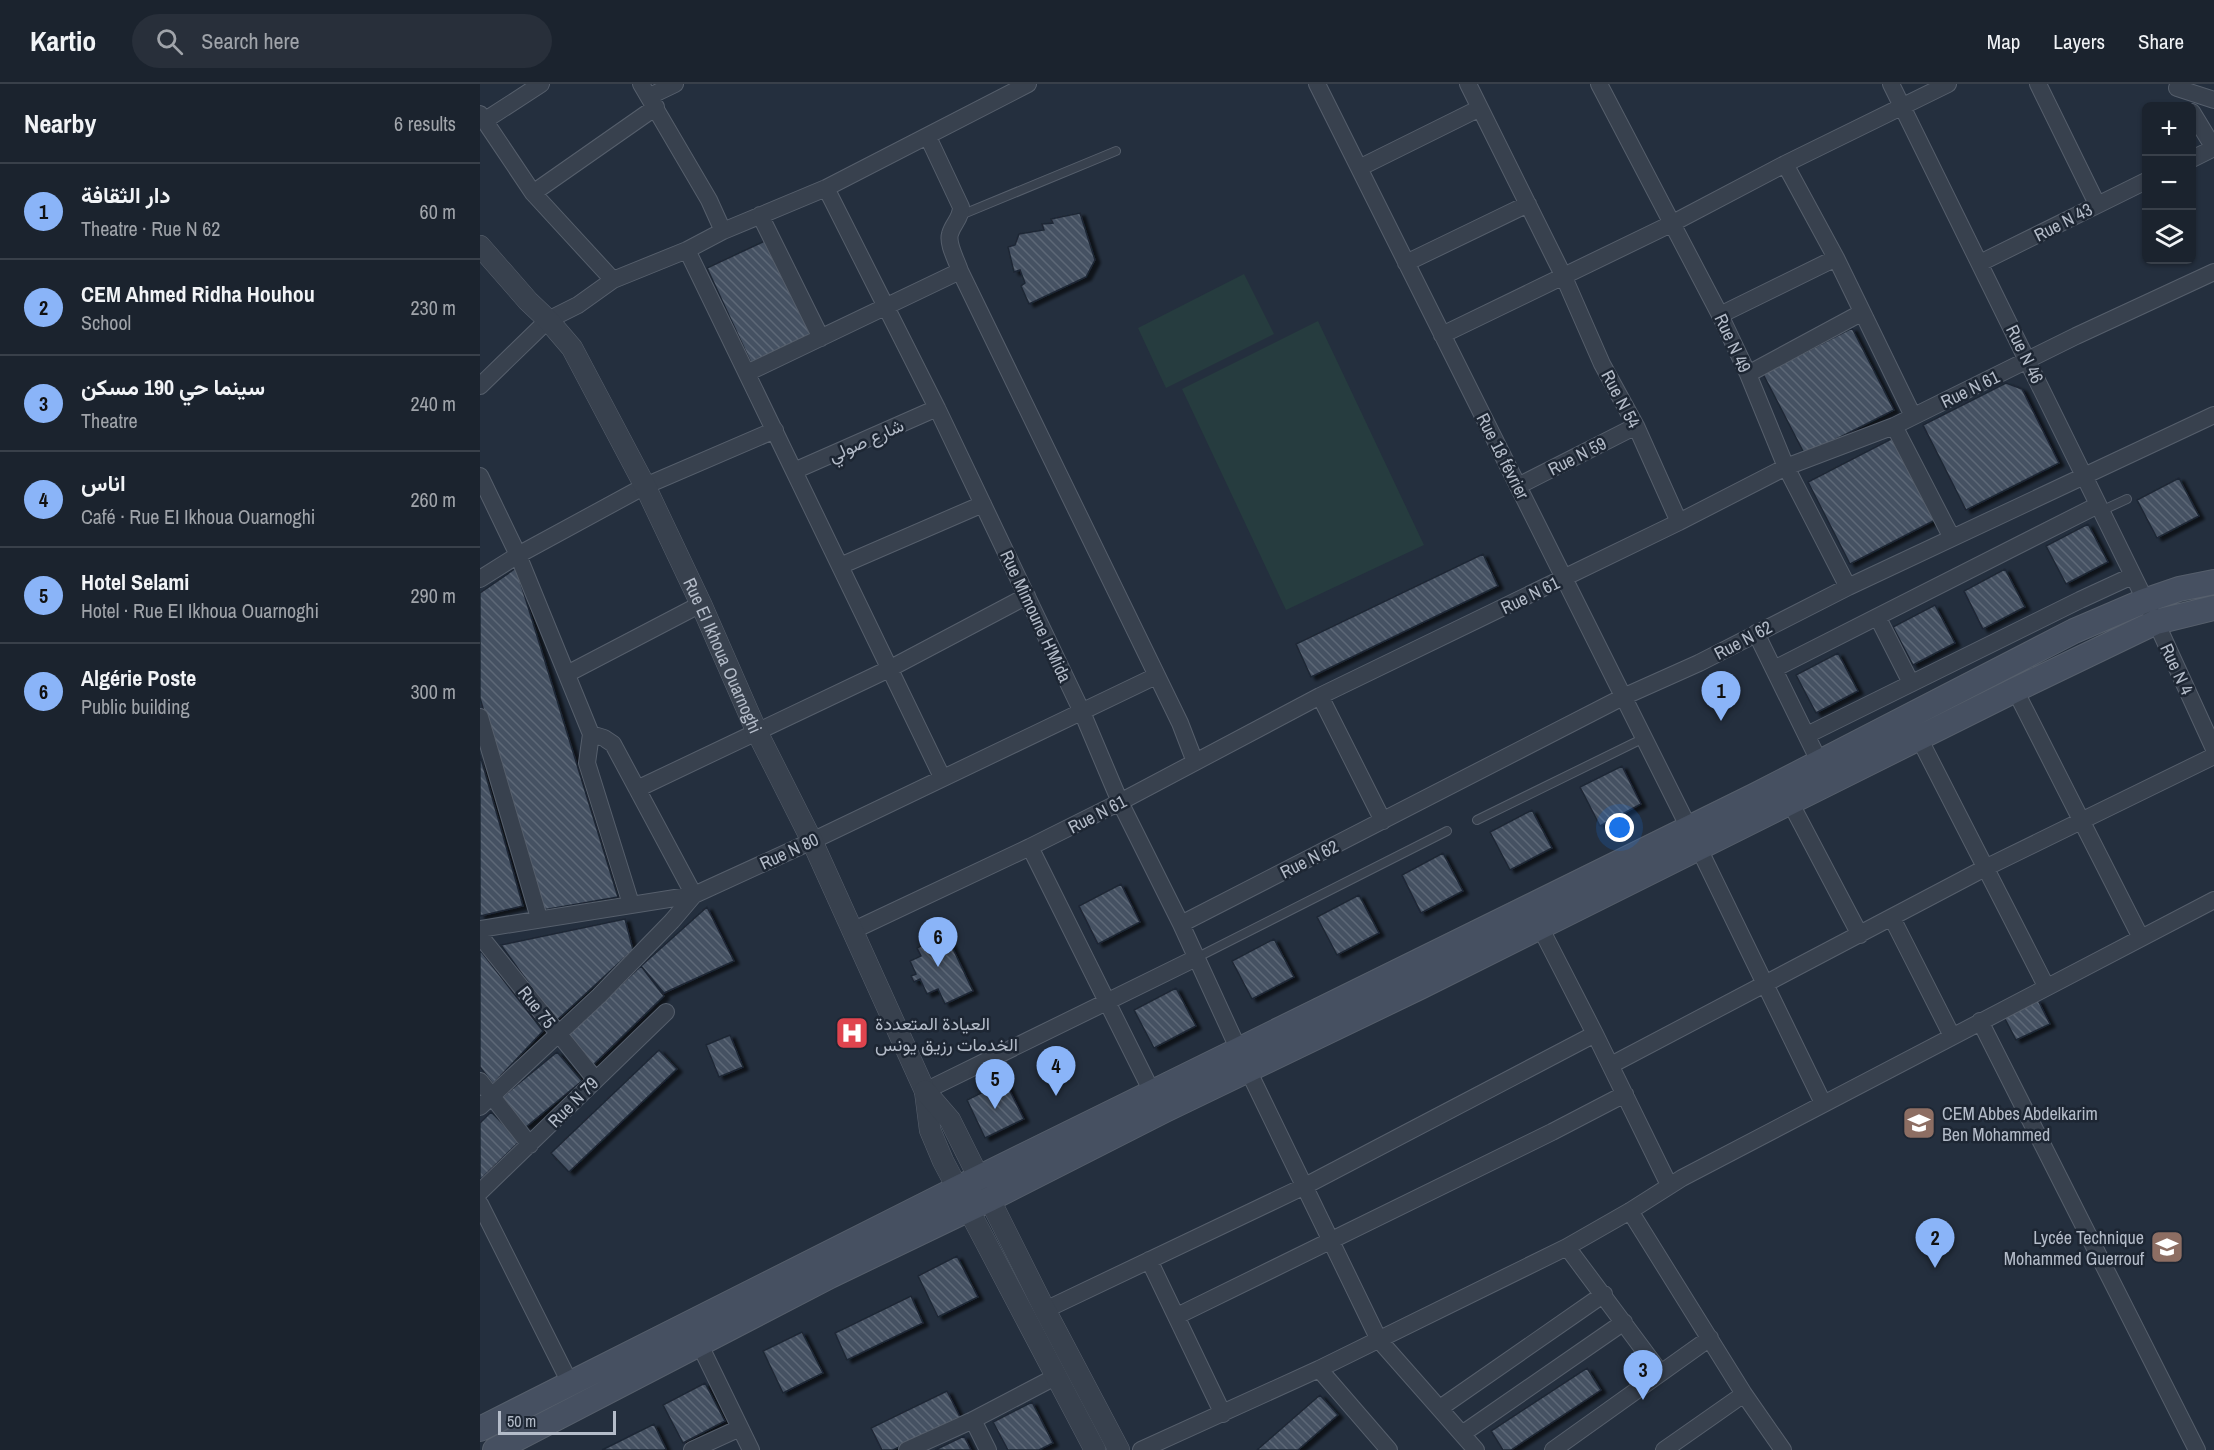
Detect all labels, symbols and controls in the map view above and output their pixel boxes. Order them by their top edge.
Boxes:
search box [132,14,552,68]
text: Kartio [30,22,96,60]
icon: search [153,25,186,58]
text: Search here [201,26,300,56]
text: Map [1987,27,2020,56]
text: Layers [2053,27,2105,56]
text: Share [2138,27,2184,56]
map controls [2142,102,2196,264]
button: + [2142,102,2196,156]
text: Nearby [24,106,96,141]
text: 6 results [394,110,456,137]
button: − [2142,156,2196,210]
text: دار الثقافة [81,180,170,210]
street label: Rue N 43 [2030,197,2096,247]
text: 1 [39,198,48,225]
text: 60 m [420,198,456,225]
button: layers [2142,210,2196,264]
text: Theatre · Rue N 62 [81,215,220,242]
text: CEM Ahmed Ridha Houhou [81,279,315,309]
text: 2 [39,294,48,321]
text: 230 m [410,294,456,321]
text: School [81,309,131,336]
street label: Rue N 49 [1708,309,1758,377]
street label: Rue N 46 [2000,320,2050,388]
street label: Rue N 61 [1936,364,2004,414]
street label: Rue N 54 [1595,366,1647,432]
text: سينما حي 190 مسكن [81,372,265,402]
text: 3 [39,390,48,417]
text: 240 m [410,390,456,417]
text: Theatre [81,407,138,434]
street label: Rue 18 février [1471,409,1535,503]
street label: شارع صولي [824,412,909,470]
street label: Rue N 59 [1544,431,1610,481]
text: اناس [81,468,126,498]
text: 4 [39,486,48,513]
text: 260 m [410,486,456,513]
text: Café · Rue EI Ikhoua Ouarnoghi [81,503,315,530]
street label: Rue Mimoune H'Mida [994,546,1078,686]
text: Hotel Selami [81,567,189,597]
street label: Rue N 61 [1496,570,1564,620]
street label: Rue EI Ikhoua Ouarnoghi [678,573,768,737]
text: 5 [39,582,48,609]
text: 290 m [410,582,456,609]
text: Hotel · Rue EI Ikhoua Ouarnoghi [81,597,319,624]
street label: Rue N 62 [1710,614,1776,666]
street label: Rue N 4 [2154,639,2200,699]
text: Algérie Poste [81,663,196,693]
pin: 1 [1702,672,1740,721]
text: 6 [39,678,48,705]
text: 300 m [410,678,456,705]
text: Public building [81,693,190,720]
street label: Rue N 61 [1064,788,1131,839]
your location [1605,813,1634,842]
street label: Rue N 80 [755,826,823,876]
street label: Rue N 62 [1276,834,1342,884]
pin: 6 [918,918,958,967]
street label: Rue 75 [512,981,562,1033]
place label: العيادة المتعددة الخدمات رزيق يونس [875,1011,1018,1057]
hospital icon: العيادة المتعددة الخدمات رزيق يونس [834,1015,870,1051]
pin: 4 [1036,1046,1076,1096]
pin: 5 [976,1060,1014,1109]
street label: Rue N 79 [542,1071,604,1133]
place label: CEM Abbes Abdelkarim Ben Mohammed [1942,1101,2098,1147]
school or university icon: CEM Abbes Abdelkarim Ben Mohammed [1901,1105,1937,1141]
pin: 2 [1916,1218,1954,1268]
place label: Lycée Technique Mohammed Guerrouf [2004,1225,2145,1271]
school or university icon: Lycée Technique Mohammed Guerrouf [2149,1229,2185,1265]
pin: 3 [1624,1350,1662,1400]
scale bar [498,1408,616,1436]
text: 50 m [507,1410,536,1432]

